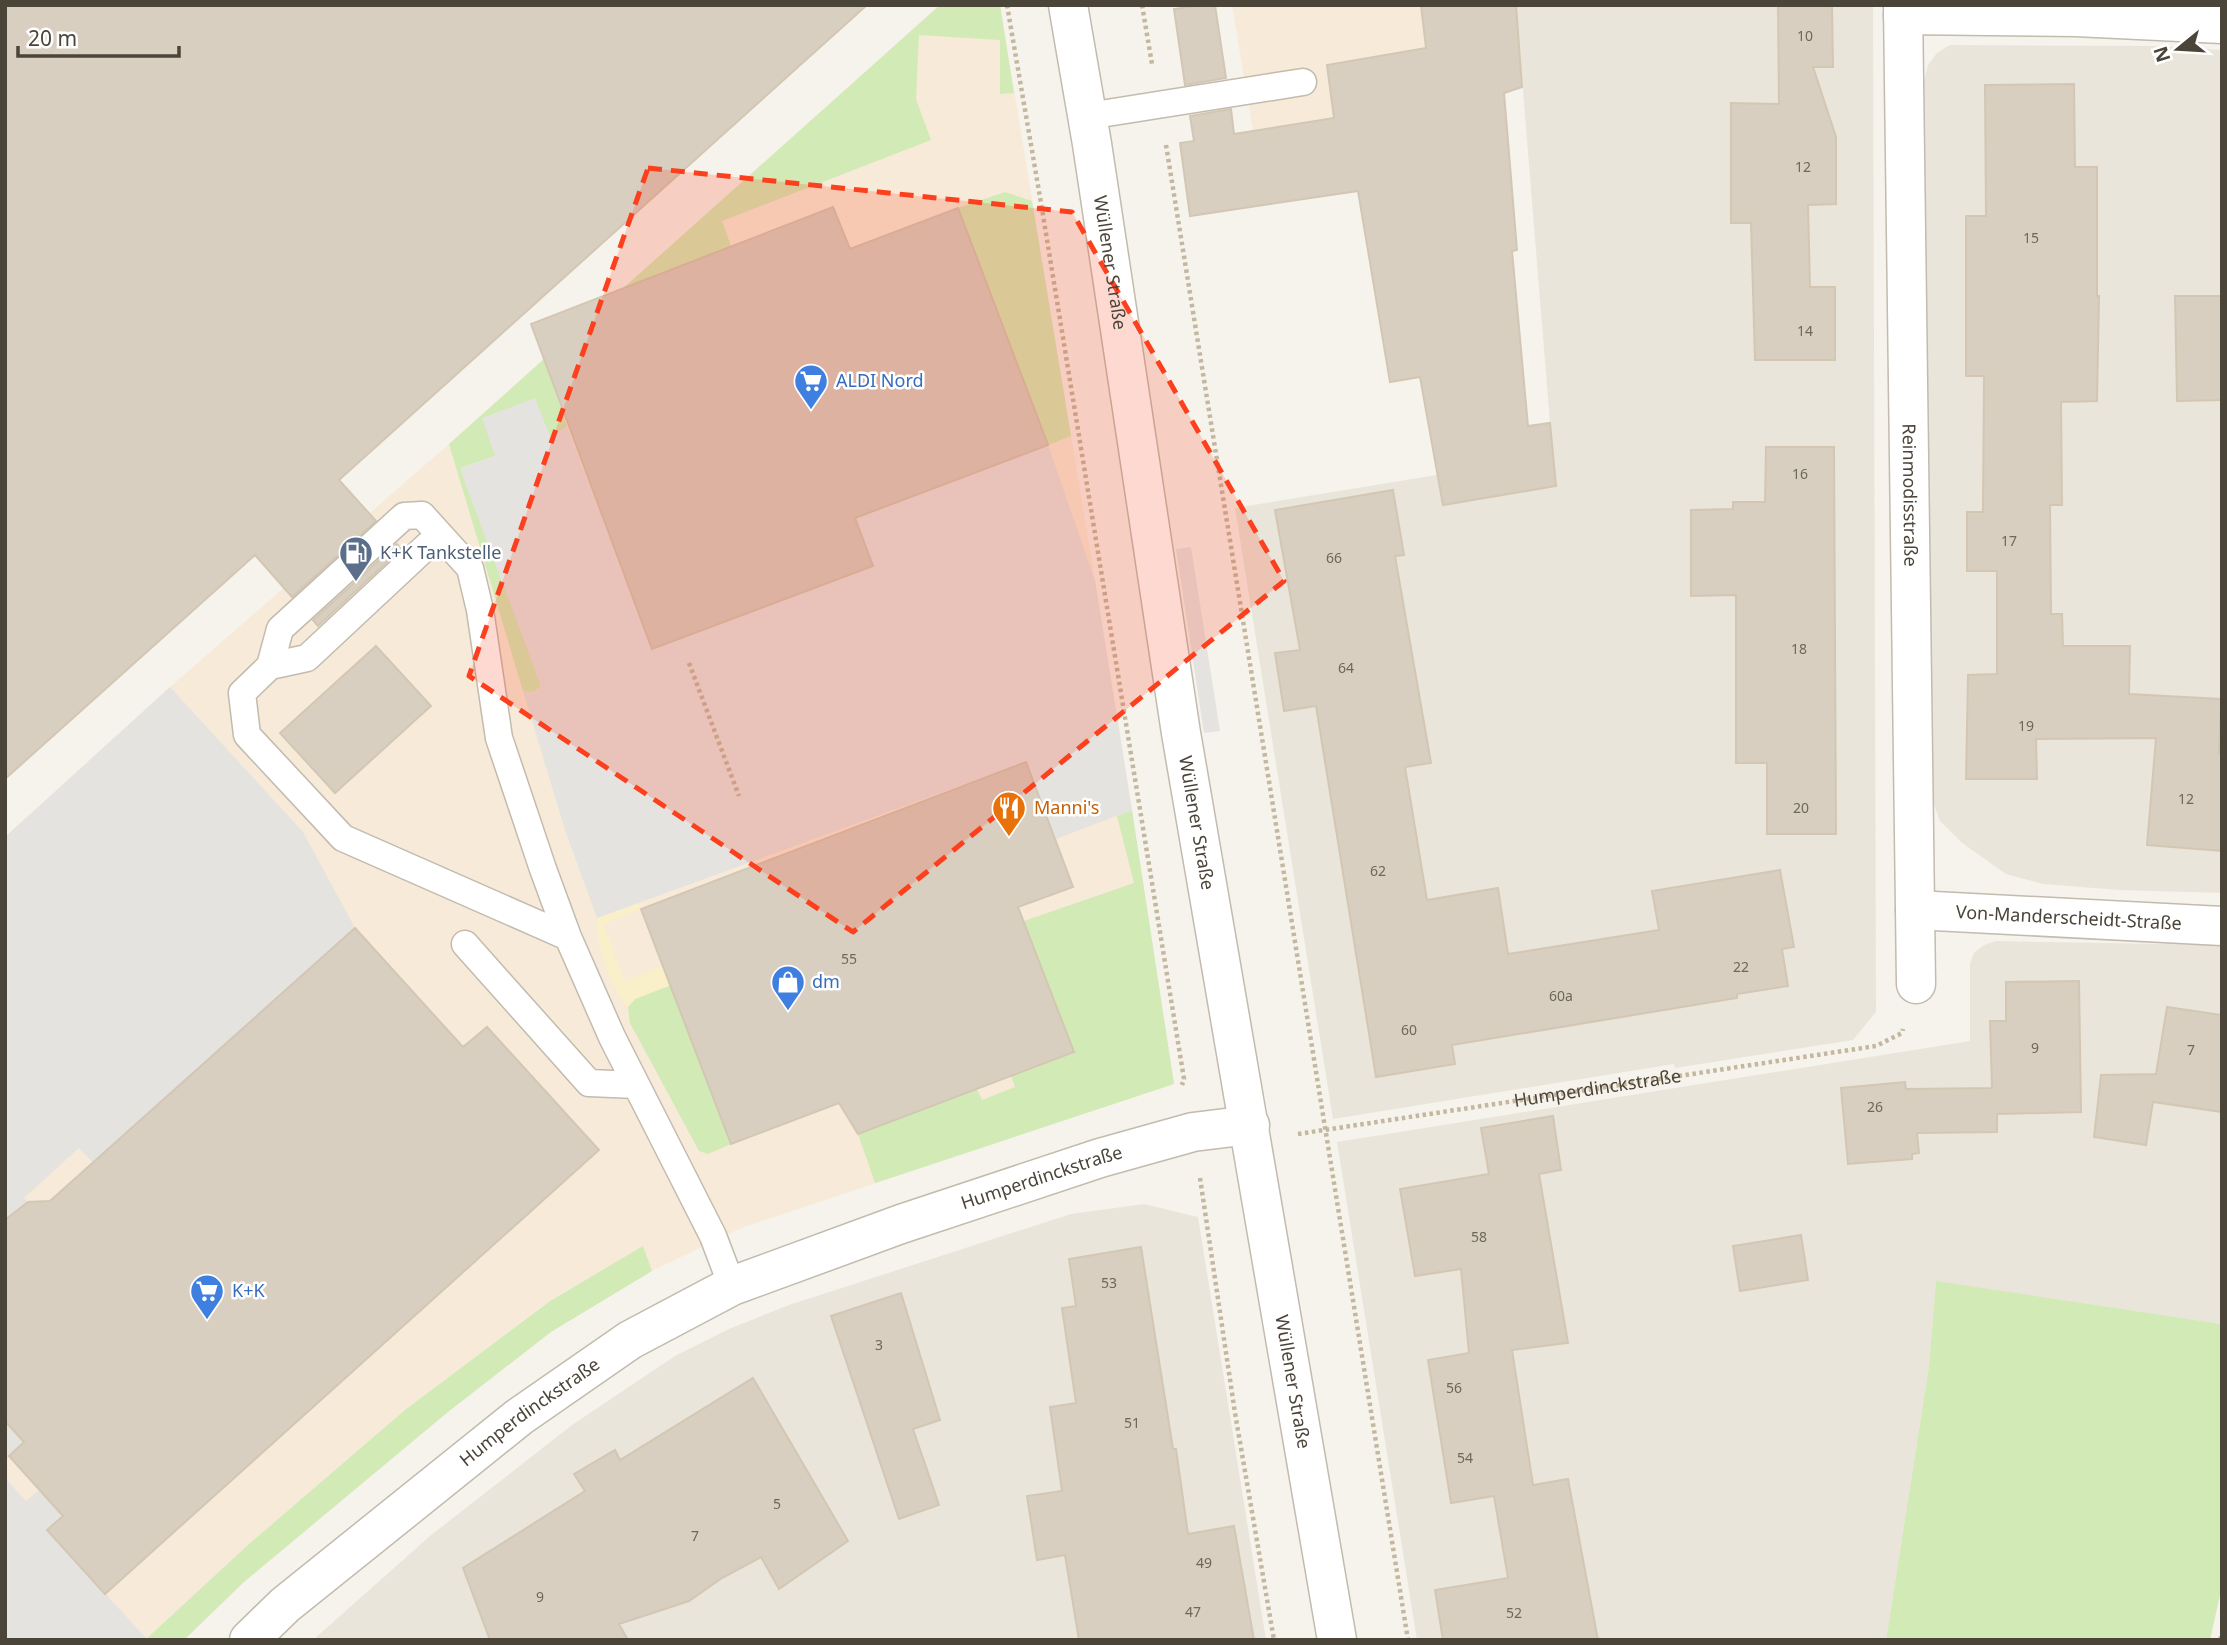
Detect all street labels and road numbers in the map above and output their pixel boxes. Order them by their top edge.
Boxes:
street label: Wüllener Straße [1089,194,1133,331]
street label: Reinmodisstraße [1898,423,1923,567]
street label: Wüllener Straße [1174,754,1221,892]
street label: Von-Manderscheidt-Straße [1955,899,2182,935]
street label: Humperdinckstraße [1512,1063,1683,1112]
street label: Humperdinckstraße [957,1139,1125,1214]
street label: Wüllener Straße [1270,1313,1317,1450]
street label: Humperdinckstraße [454,1352,604,1471]

